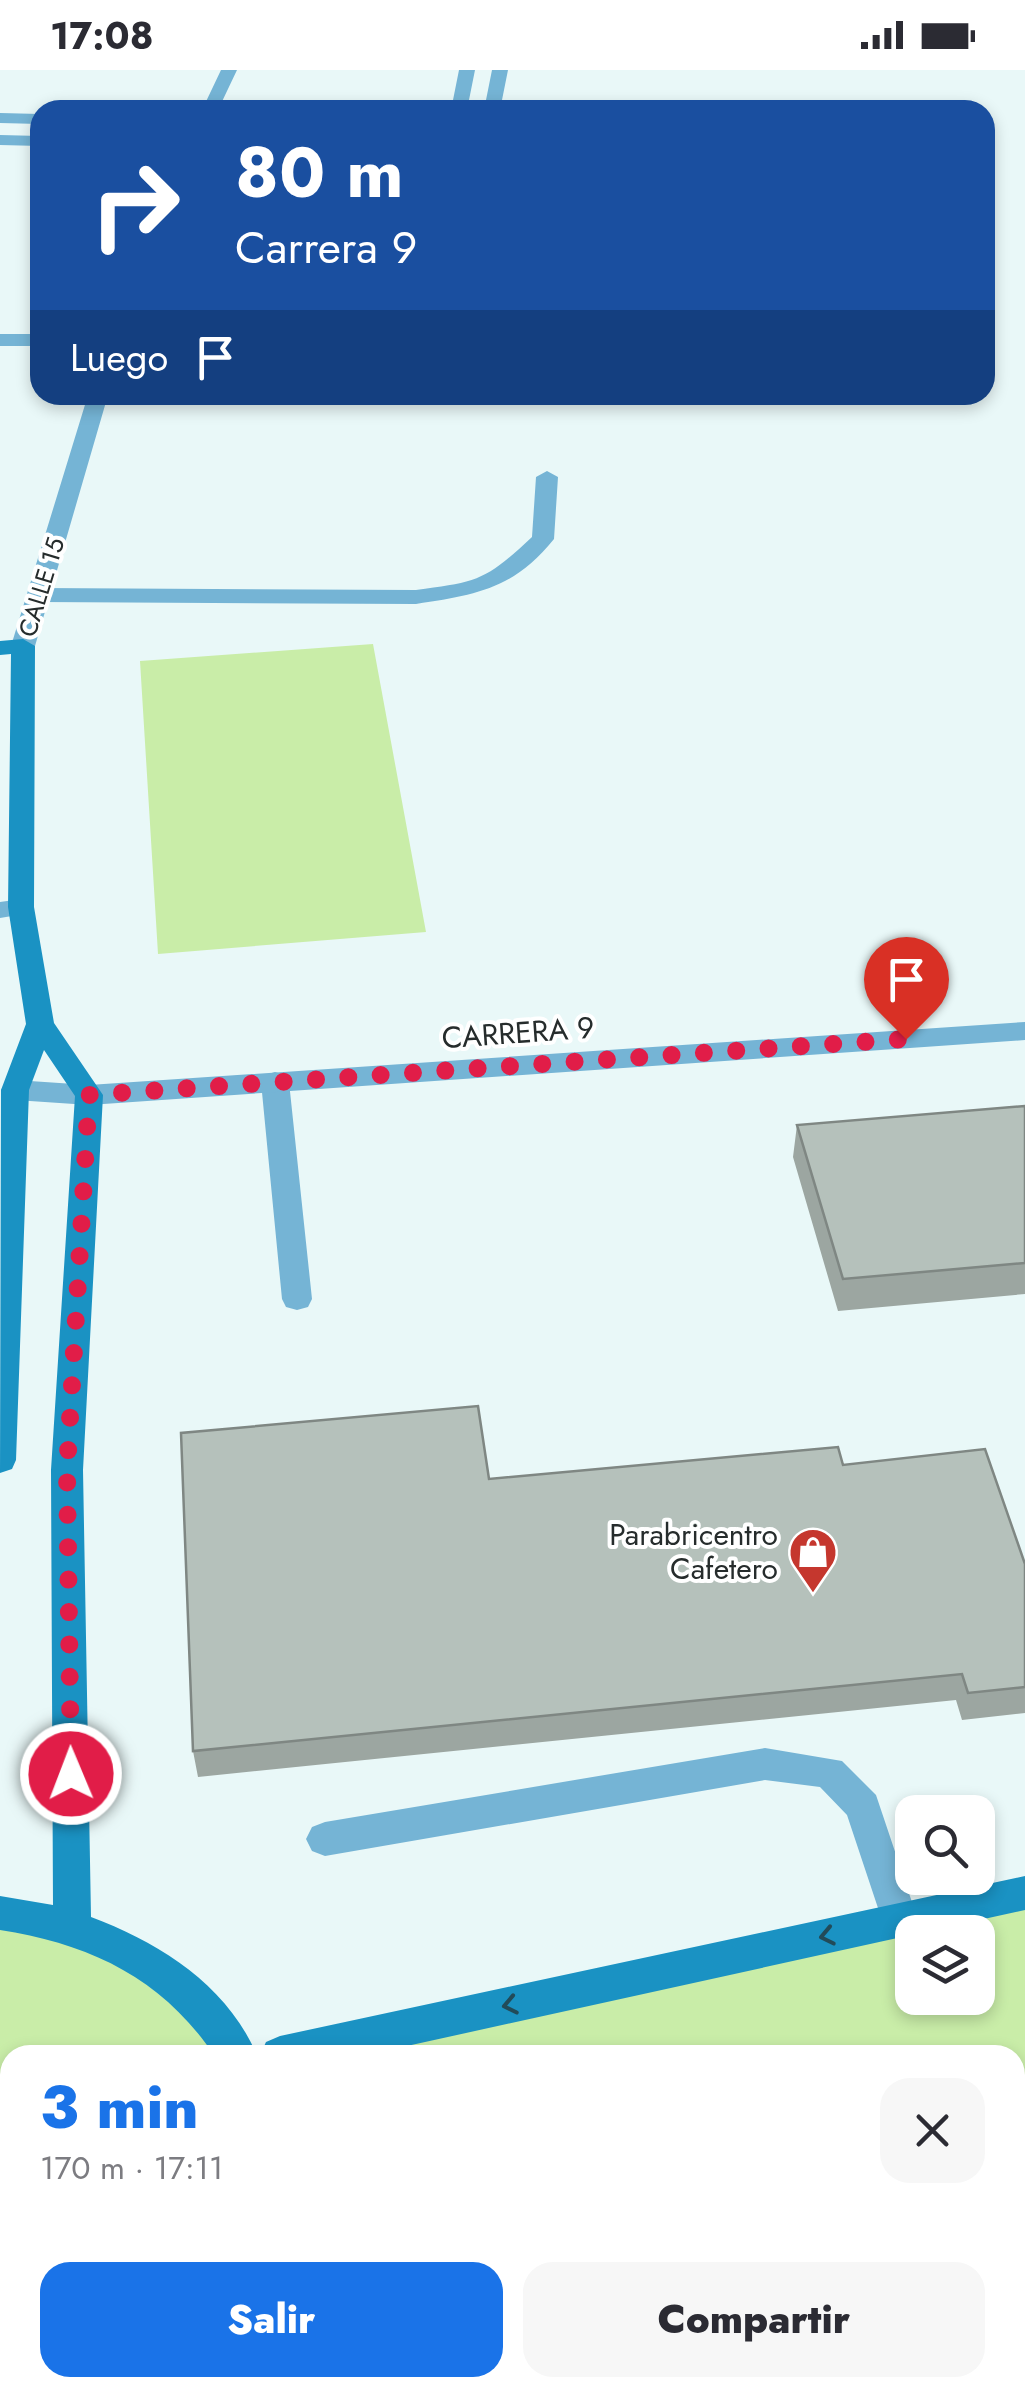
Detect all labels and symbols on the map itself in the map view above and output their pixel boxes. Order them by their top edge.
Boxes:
street label: CALLE 15 [9,533,73,641]
pin [864,937,949,1040]
street label: CARRERA 9 [440,1006,596,1059]
place label: Parabricentro Cafetero [609,1513,778,1590]
shop icon: Parabricentro Cafetero [787,1526,839,1594]
position arrow [19,1722,123,1826]
one-way arrow [819,1924,836,1945]
one-way arrow [501,1993,518,2014]

